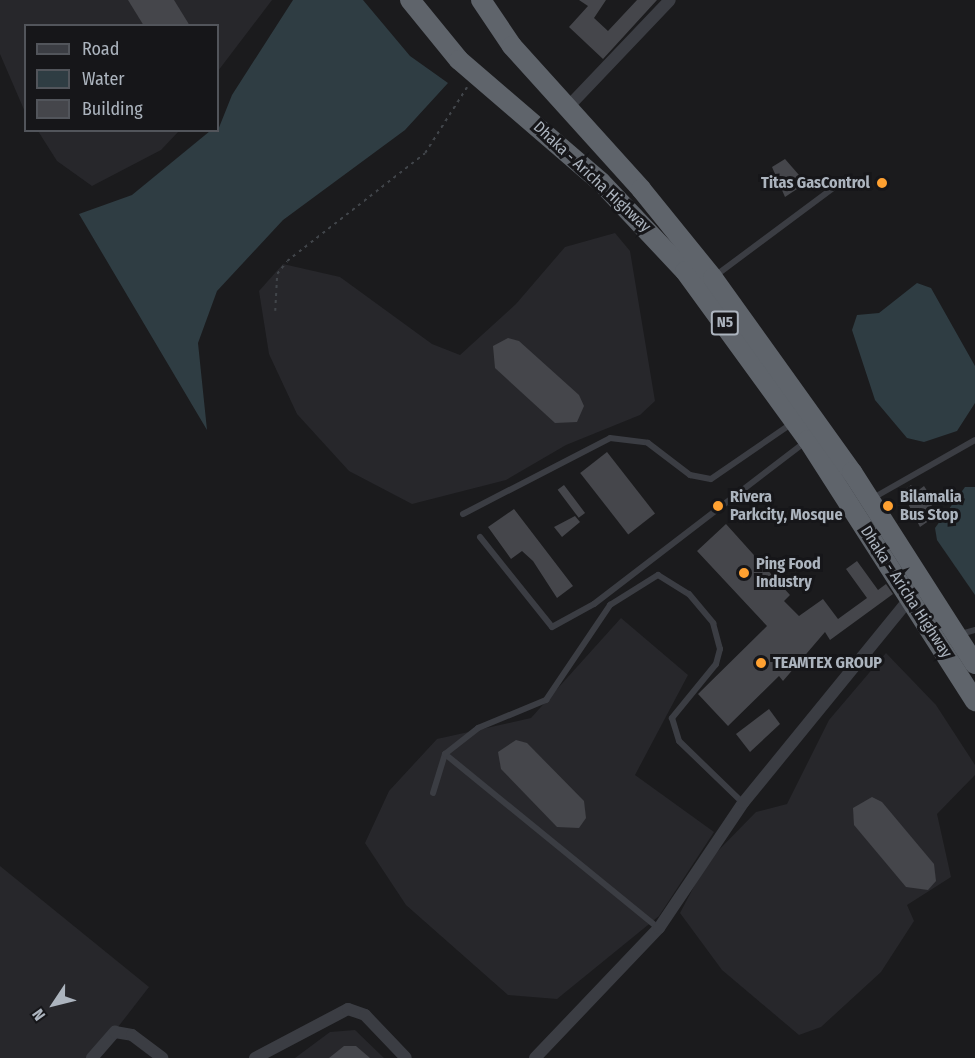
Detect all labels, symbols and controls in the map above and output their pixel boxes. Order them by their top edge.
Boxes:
legend [24,24,219,132]
text: Road [82,38,119,60]
text: Water [82,68,125,90]
text: Building [82,98,143,120]
street label: Dhaka - Aricha Highway [529,118,655,236]
place label: Titas GasControl [761,173,870,193]
marker: Titas GasControl [875,176,889,190]
road number: N5 [710,311,740,335]
place label: Rivera Parkcity, Mosque [730,487,843,525]
place label: Bilamalia Bus Stop [900,487,962,525]
marker: Rivera Parkcity, Mosque [711,499,725,513]
marker: Bilamalia Bus Stop [881,499,895,513]
street label: Dhaka - Aricha Highway [856,522,956,662]
place label: Ping Food Industry [756,554,821,592]
marker: Ping Food Industry [737,566,751,580]
place label: TEAMTEX GROUP [773,653,882,673]
marker: TEAMTEX GROUP [754,656,768,670]
north arrow [24,974,84,1034]
text: N [28,1005,49,1024]

